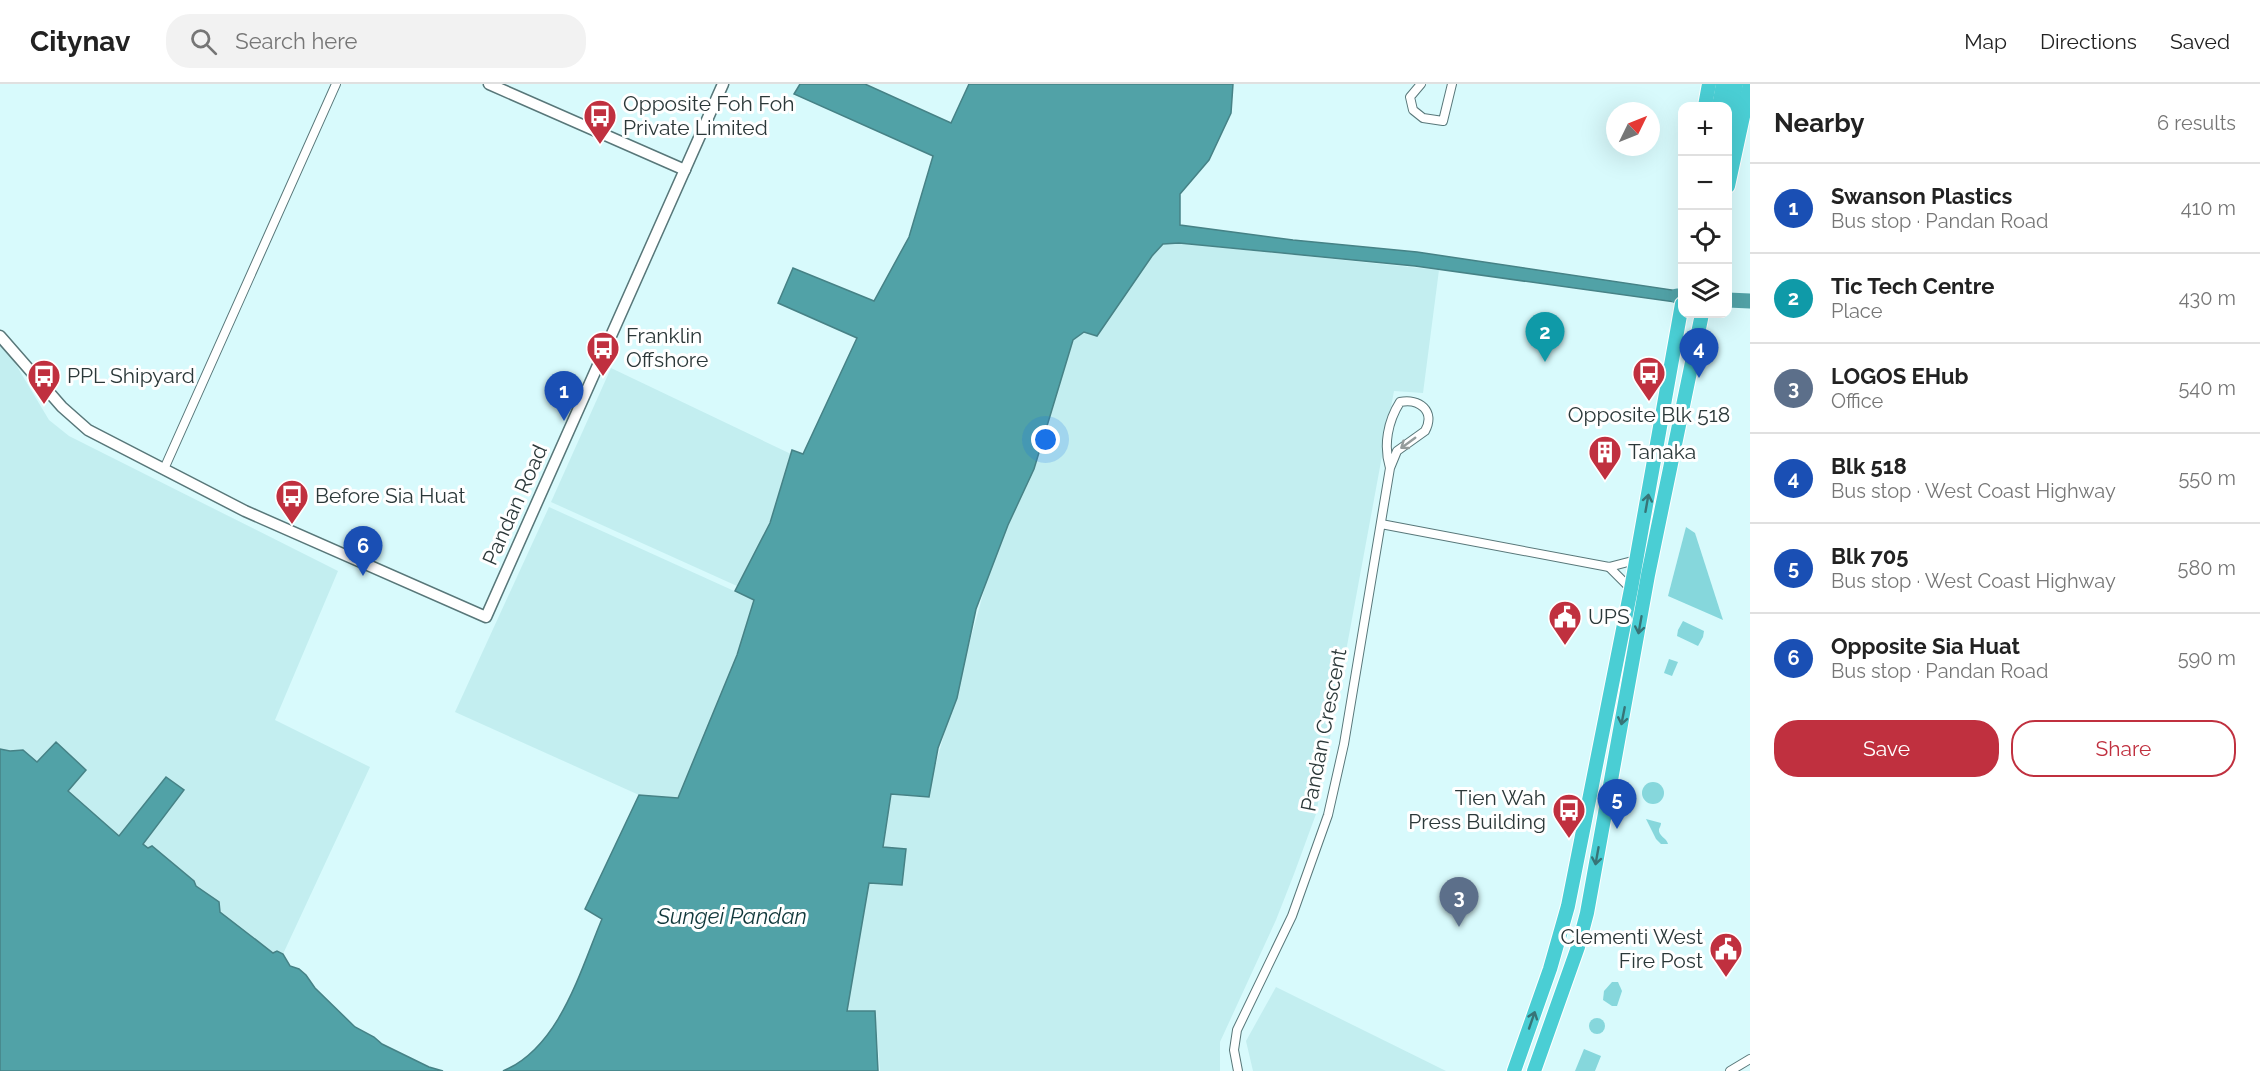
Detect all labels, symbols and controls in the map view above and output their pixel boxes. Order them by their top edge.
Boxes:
search box [166,14,586,68]
text: Citynav [30,25,130,58]
icon: search [187,25,220,58]
text: Search here [235,28,357,54]
text: Map [1964,29,2007,54]
text: Directions [2040,29,2137,54]
text: Saved [2170,29,2230,54]
place label: Opposite Foh Foh Private Limited [623,91,795,140]
bus stop icon: Opposite Foh Foh Private Limited [582,98,618,145]
north arrow [1606,102,1660,156]
map controls [1678,102,1732,318]
button: + [1678,102,1732,156]
text: Nearby [1774,108,1864,138]
text: 6 results [2157,111,2236,135]
button: − [1678,156,1732,210]
text: Swanson Plastics [1831,183,2012,209]
text: 1 [1789,196,1798,220]
text: 410 m [2181,196,2236,220]
text: Bus stop · Pandan Road [1831,209,2048,233]
button: locate [1678,210,1732,264]
button: layers [1678,264,1732,318]
text: Tic Tech Centre [1831,273,1994,299]
text: 2 [1788,286,1799,310]
text: 430 m [2179,286,2236,310]
text: Place [1831,299,1882,323]
pin: 2 [1526,312,1564,362]
place label: Franklin Offshore [626,323,708,372]
pin: 4 [1680,328,1718,378]
bus stop icon: Franklin Offshore [585,330,621,377]
bus stop icon: Opposite Blk 518 [1631,355,1667,402]
bus stop icon: PPL Shipyard [26,358,62,405]
place label: PPL Shipyard [67,363,195,388]
text: LOGOS EHub [1831,363,1969,389]
pin: 1 [544,372,584,421]
text: 3 [1788,376,1799,400]
text: 540 m [2178,376,2236,400]
text: Office [1831,389,1883,413]
place label: Opposite Blk 518 [1568,402,1730,427]
your location [1031,425,1060,454]
building icon: Tanaka [1587,434,1623,481]
one-way arrow [1400,437,1416,450]
place label: Tanaka [1628,439,1696,464]
street label: Pandan Road [477,441,552,569]
text: Blk 518 [1831,453,1907,479]
text: 4 [1788,466,1799,490]
text: 550 m [2178,466,2236,490]
bus stop icon: Before Sia Huat [274,478,310,525]
text: Bus stop · West Coast Highway [1831,479,2116,503]
place label: Before Sia Huat [315,483,466,508]
one-way arrow [1642,493,1653,513]
pin: 6 [344,526,382,576]
text: Blk 705 [1831,543,1909,569]
text: 5 [1788,556,1799,580]
text: 580 m [2178,556,2236,580]
text: Bus stop · West Coast Highway [1831,569,2116,593]
public building icon: UPS [1547,599,1583,646]
place label: UPS [1588,604,1630,629]
one-way arrow [1634,615,1645,635]
text: Opposite Sia Huat [1831,633,2020,659]
street label: Pandan Crescent [1295,646,1352,814]
text: 6 [1787,646,1800,670]
text: 590 m [2178,646,2236,670]
text: Bus stop · Pandan Road [1831,659,2048,683]
one-way arrow [1617,706,1628,726]
button: Save [1774,720,1999,777]
button: Share [2011,720,2236,777]
pin: 5 [1598,780,1636,829]
place label: Tien Wah Press Building [1408,785,1546,834]
bus stop icon: Tien Wah Press Building [1551,792,1587,839]
one-way arrow [1591,846,1602,865]
pin: 3 [1440,878,1478,927]
water label: Sungei Pandan [656,903,807,929]
place label: Clementi West Fire Post [1560,924,1703,973]
public building icon: Clementi West Fire Post [1708,931,1744,978]
one-way arrow [1528,1011,1539,1030]

